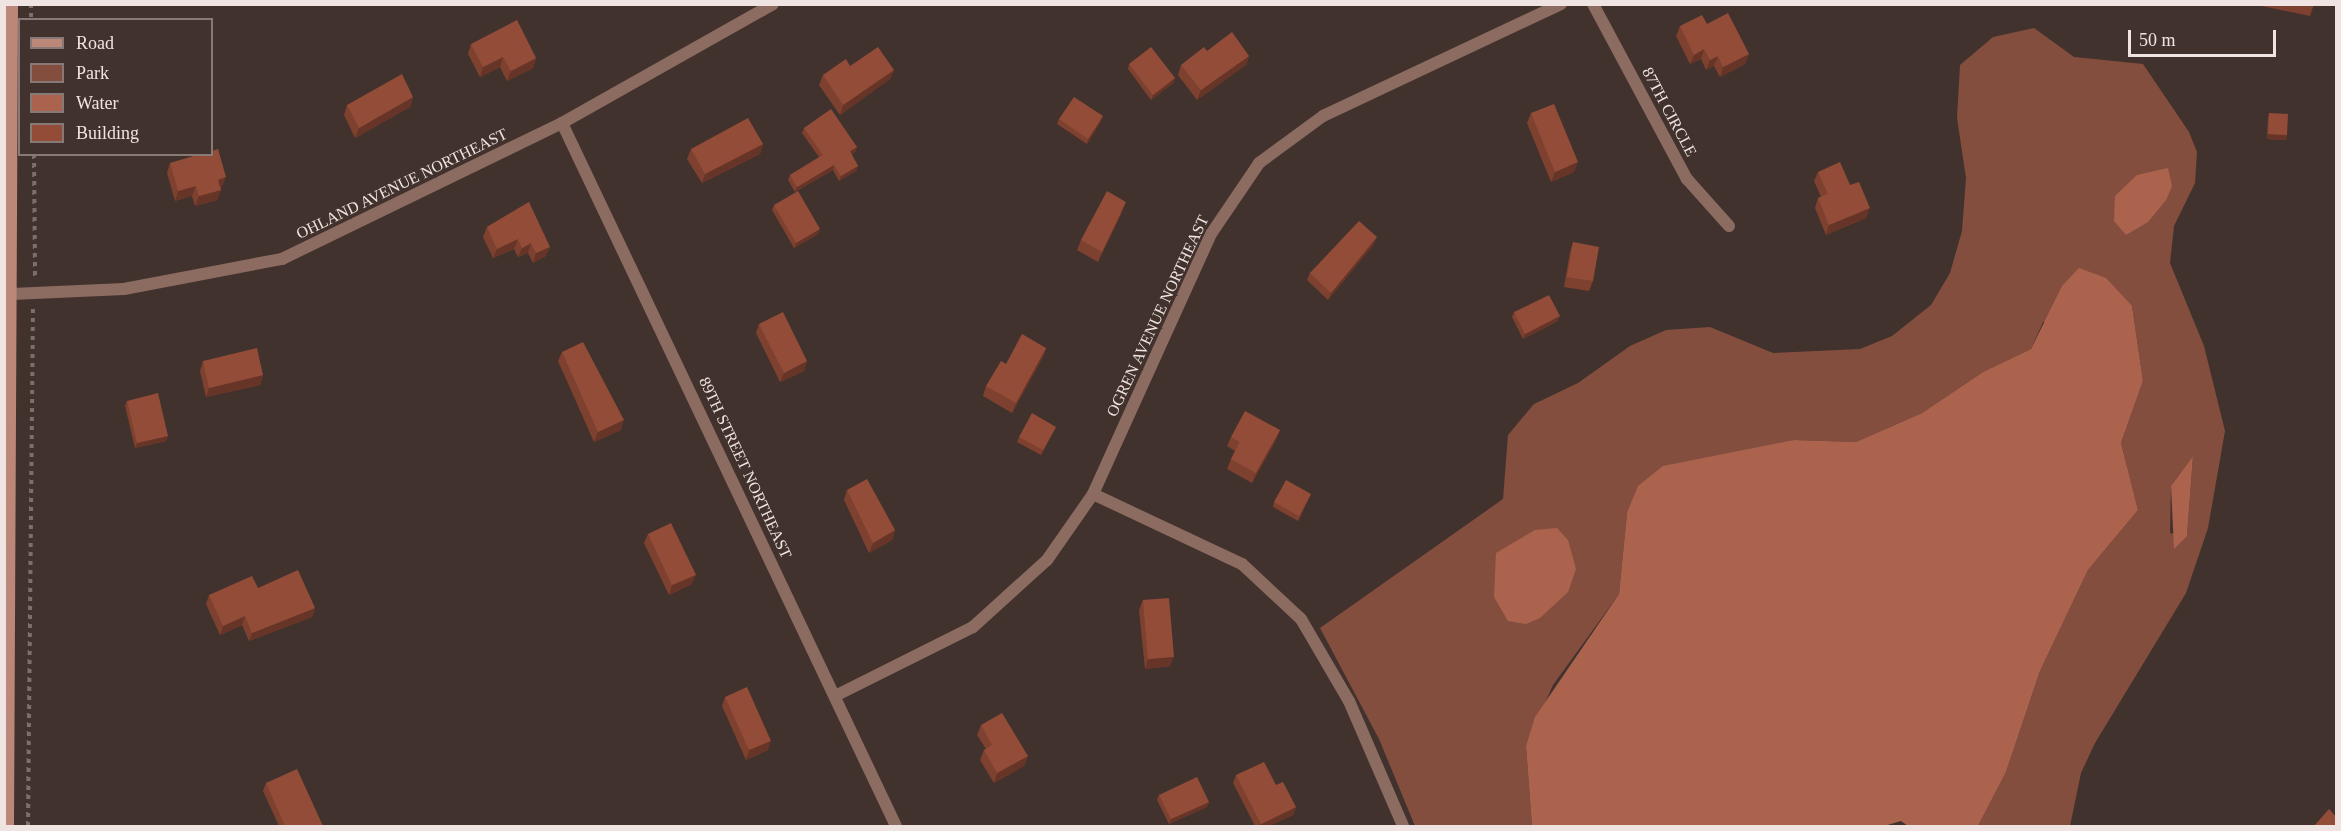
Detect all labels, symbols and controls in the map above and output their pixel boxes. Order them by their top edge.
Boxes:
legend [18,18,213,156]
scale bar [2131,18,2280,56]
text: 50 m [2139,30,2176,50]
text: Road [76,33,114,53]
text: Park [76,63,109,83]
street label: 87TH CIRCLE [1637,64,1701,160]
text: Water [76,93,119,113]
text: Building [76,123,139,143]
street label: OHLAND AVENUE NORTHEAST [293,124,511,244]
street label: OGREN AVENUE NORTHEAST [1103,212,1213,420]
street label: 89TH STREET NORTHEAST [694,374,796,562]

